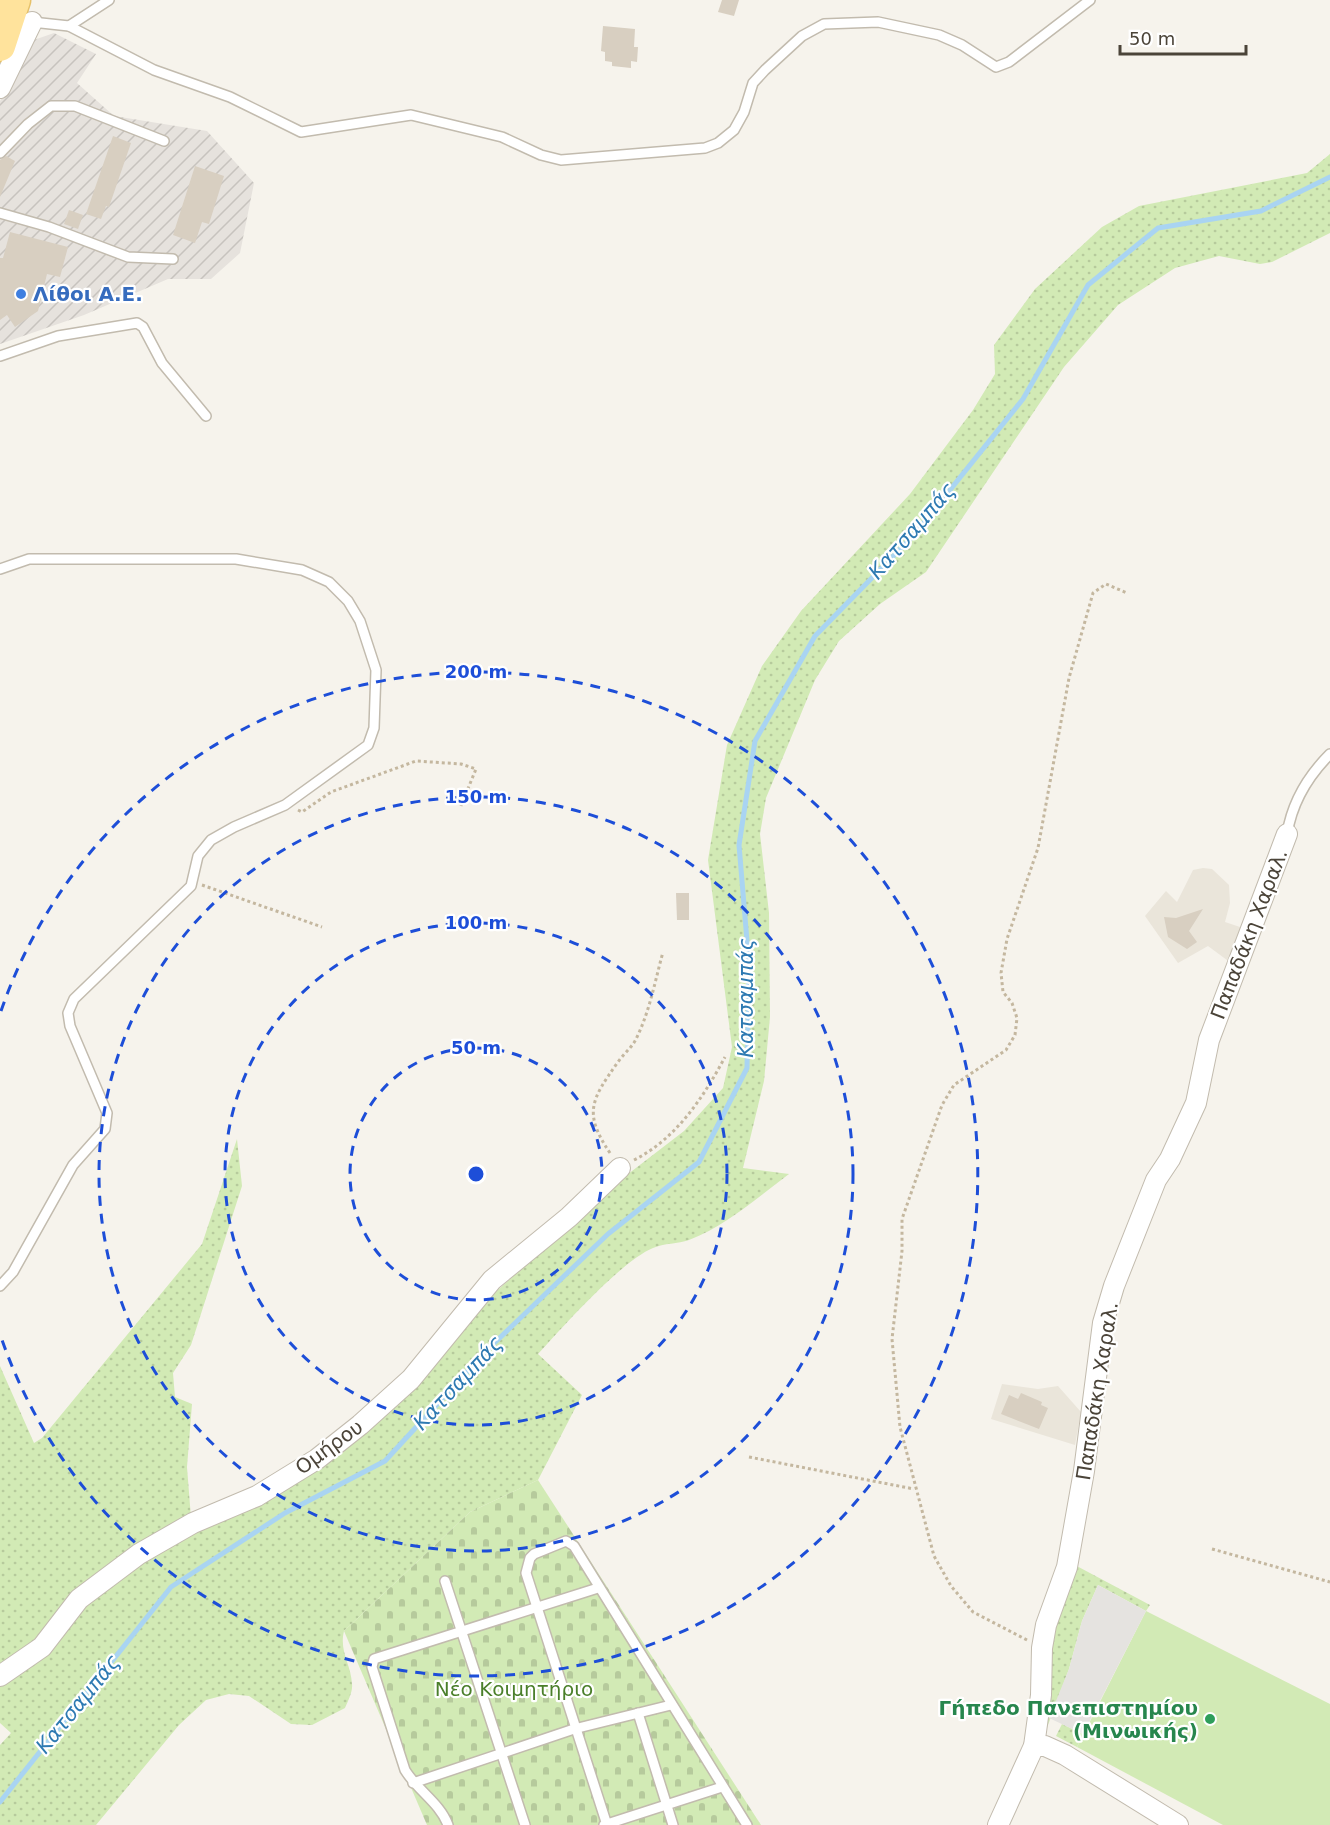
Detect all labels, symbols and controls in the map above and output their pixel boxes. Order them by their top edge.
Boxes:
scale bar [1120,18,1246,56]
text: 50 m [1129,28,1175,49]
place label: Λίθοι Α.Ε. [33,282,143,306]
marker: Λίθοι Α.Ε. [14,287,28,301]
water label: Κατσαμπάς [864,478,960,584]
text: 200 m [445,661,507,682]
text: 150 m [445,786,507,807]
street label: Παπαδάκη Χαραλ. [1205,845,1293,1023]
text: 100 m [445,912,507,933]
water label: Κατσαμπάς [734,938,758,1058]
text: 50 m [451,1037,501,1058]
centre of rings [466,1164,486,1184]
street label: Παπαδάκη Χαραλ. [1071,1300,1123,1482]
water label: Κατσαμπάς [408,1331,508,1435]
street label: Ομήρου [291,1414,367,1480]
water label: Κατσαμπάς [31,1650,125,1758]
park label: Νέο Κοιμητήριο [435,1677,593,1701]
place label: Γήπεδο Πανεπιστημίου (Μινωικής) [938,1696,1198,1743]
marker: Γήπεδο Πανεπιστημίου (Μινωικής) [1203,1712,1217,1726]

